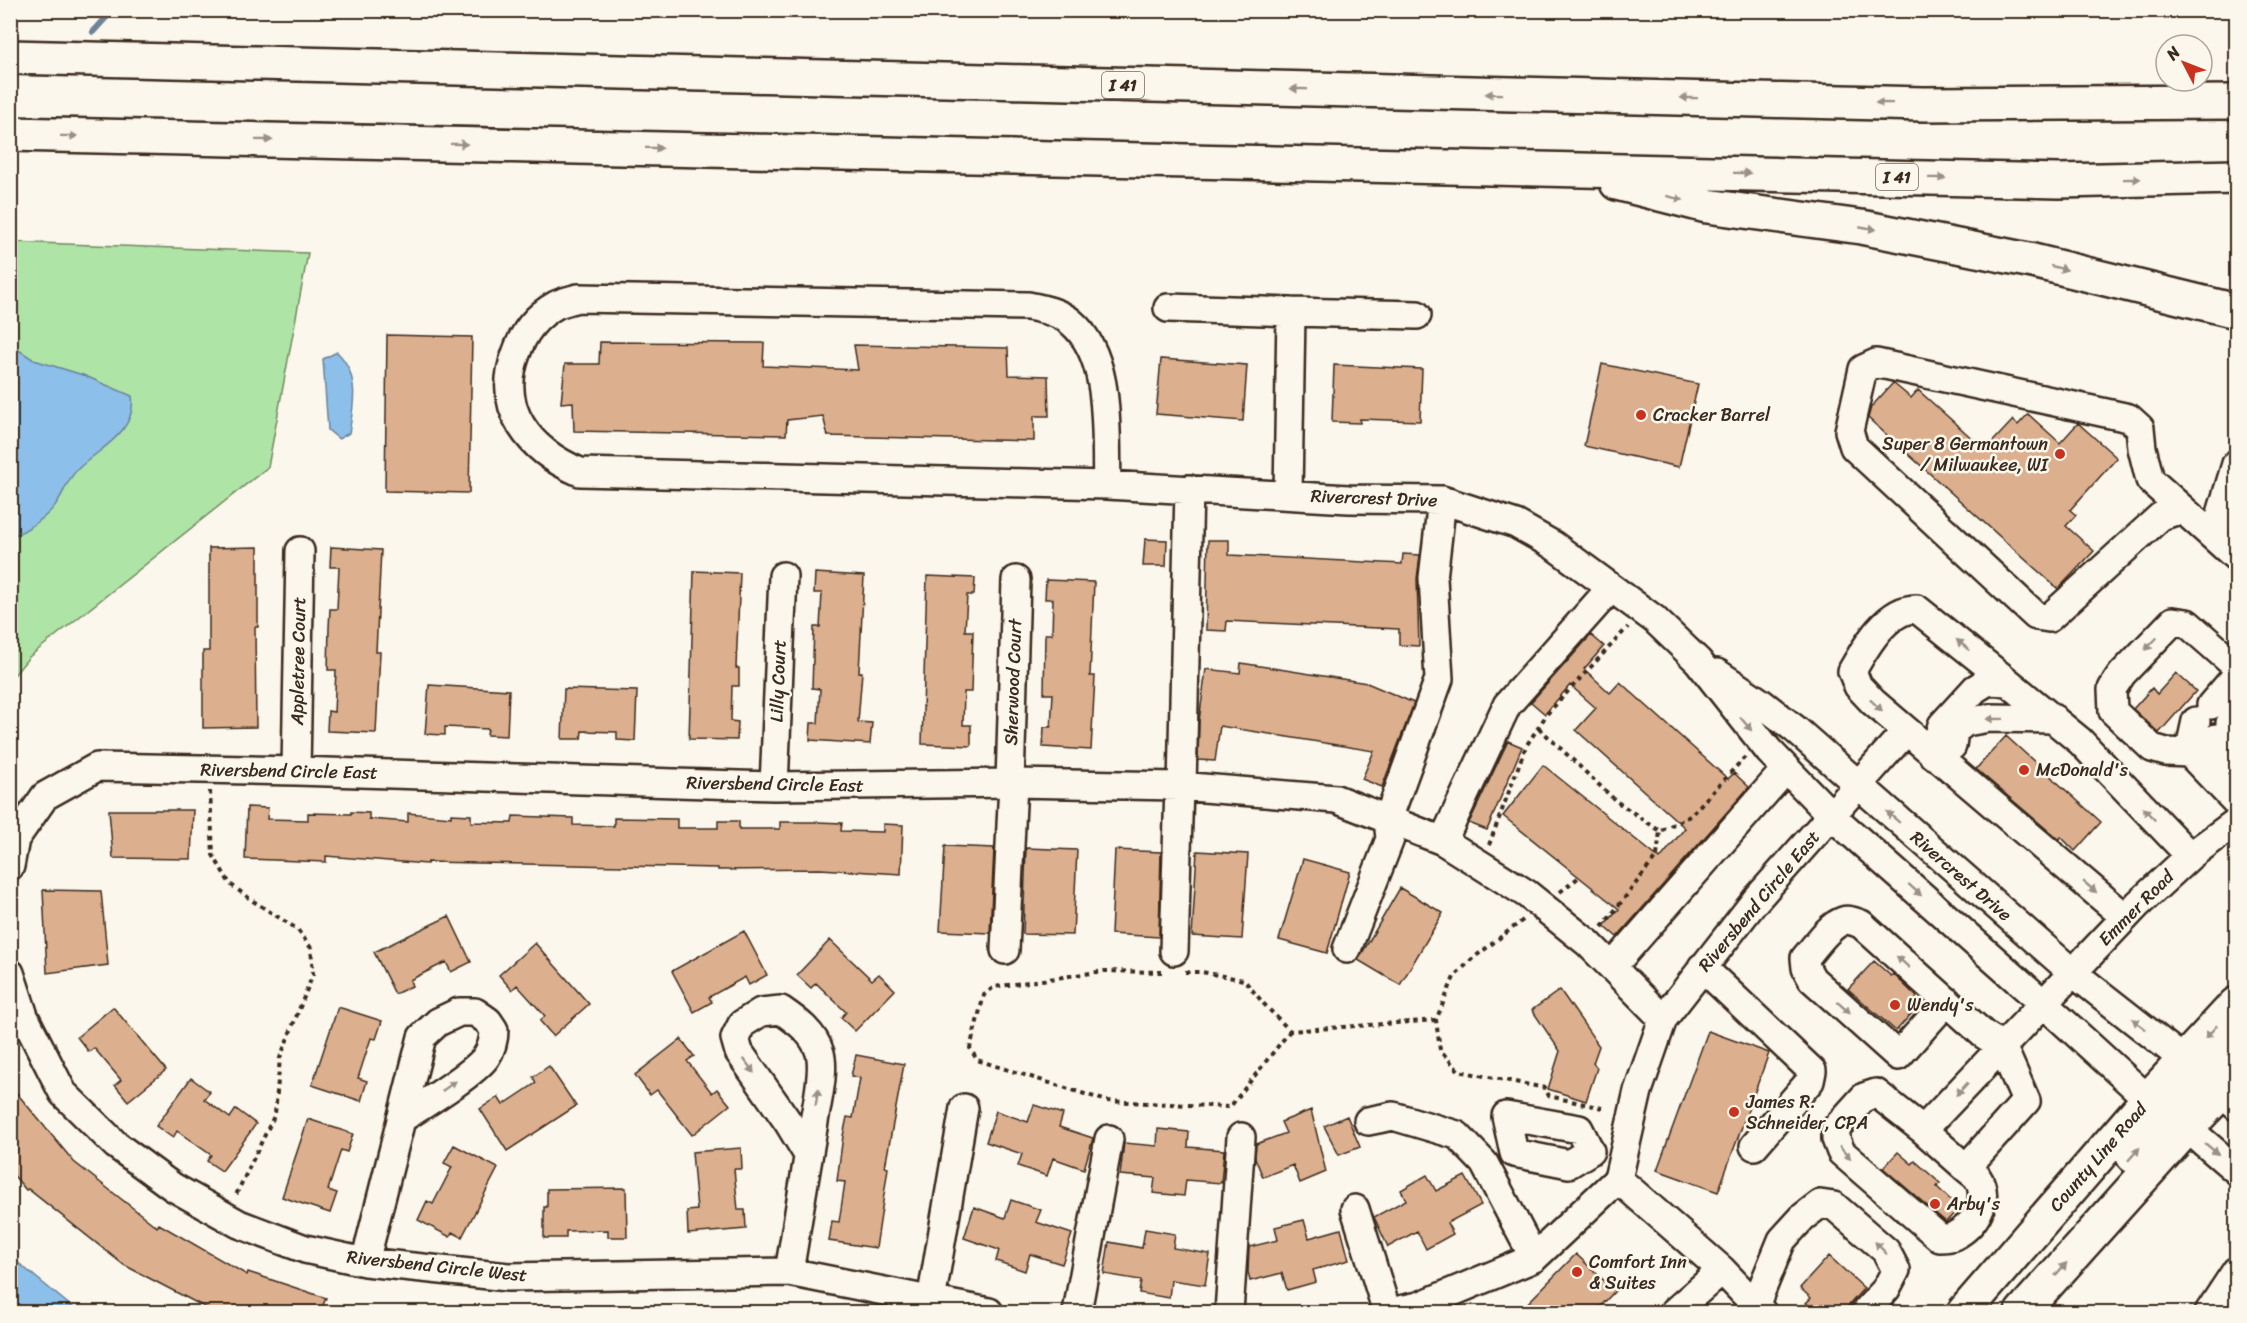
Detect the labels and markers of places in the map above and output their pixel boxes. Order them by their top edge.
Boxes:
place label: Cracker Barrel [1653,399,1771,431]
marker: Cracker Barrel [1634,408,1648,422]
place label: Super 8 Germantown / Milwaukee, WI [1882,428,2050,481]
marker: Super 8 Germantown / Milwaukee, WI [2053,447,2067,461]
place label: McDonald's [2036,754,2129,786]
marker: McDonald's [2017,763,2031,777]
place label: Wendy's [1907,989,1974,1021]
marker: Wendy's [1888,998,1902,1012]
place label: James R. Schneider, CPA [1745,1086,1868,1139]
marker: James R. Schneider, CPA [1727,1105,1741,1119]
place label: Arby's [1946,1188,2001,1220]
marker: Arby's [1928,1197,1942,1211]
place label: Comfort Inn & Suites [1589,1246,1687,1299]
marker: Comfort Inn & Suites [1570,1265,1584,1279]

